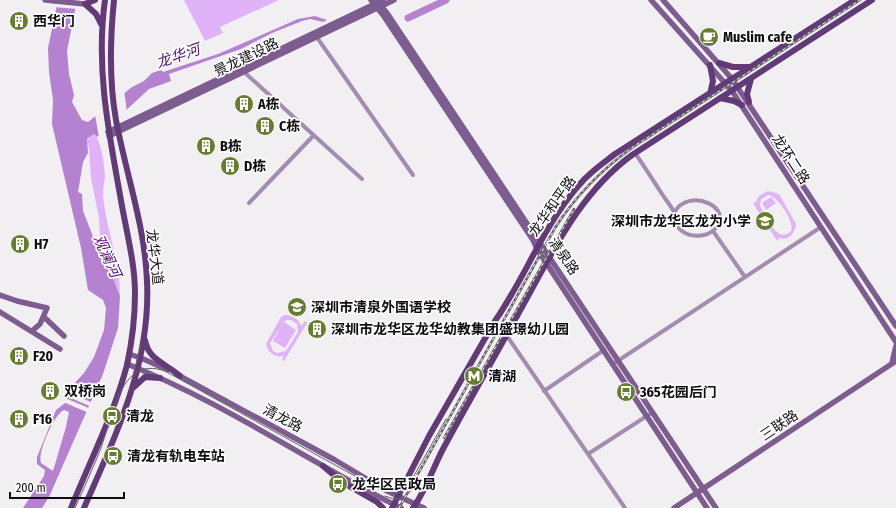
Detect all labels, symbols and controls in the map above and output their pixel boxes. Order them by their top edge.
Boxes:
building icon: 西华门 [8,10,30,32]
place label: 西华门 [33,13,75,30]
cafe icon: Muslim cafe [698,26,720,48]
place label: Muslim cafe [723,29,792,46]
street label: 景龙建设路 [211,34,281,80]
water label: 龙华河 [154,39,205,72]
building icon: A栋 [233,93,255,115]
place label: A栋 [257,96,280,113]
building icon: C栋 [254,115,276,137]
place label: C栋 [279,118,300,135]
street label: 龙环二路 [768,131,813,187]
building icon: B栋 [195,135,217,157]
place label: B栋 [220,138,242,155]
building icon: D栋 [219,155,241,177]
place label: D栋 [244,158,266,175]
street label: 龙华和平路 [525,173,579,240]
school or university icon: 深圳市龙华区龙为小学 [754,210,776,232]
place label: 深圳市龙华区龙为小学 [611,213,751,230]
street label: 龙华大道 [143,228,166,286]
water label: 观澜河 [89,232,126,283]
building icon: H7 [9,233,31,255]
street label: 清泉路 [545,234,582,278]
place label: H7 [34,236,48,253]
school or university icon: 深圳市清泉外国语学校 [286,296,308,318]
place label: 深圳市清泉外国语学校 [311,299,451,316]
building icon: 深圳市龙华区龙华幼教集团盛璟幼儿园 [306,318,328,340]
place label: 深圳市龙华区龙华幼教集团盛璟幼儿园 [331,321,569,338]
building icon: F20 [8,345,30,367]
place label: F20 [33,348,54,365]
metro station icon: 清湖 [463,365,485,387]
place label: 清湖 [488,368,516,385]
building icon: 双桥岗 [39,380,61,402]
bus stop icon: 365花园后门 [615,381,637,403]
place label: 双桥岗 [64,383,106,400]
place label: 365花园后门 [639,384,717,401]
street label: 清龙路 [260,401,305,436]
bus stop icon: 清龙 [101,405,123,427]
street label: 三联路 [757,407,801,444]
building icon: F16 [8,408,30,430]
place label: 清龙 [126,408,154,425]
place label: F16 [33,411,52,428]
bus stop icon: 清龙有轨电车站 [102,445,124,467]
place label: 清龙有轨电车站 [127,448,225,465]
bus stop icon: 龙华区民政局 [327,473,349,495]
scale bar [10,474,124,500]
place label: 龙华区民政局 [352,476,436,493]
text: 200 m [16,481,46,495]

